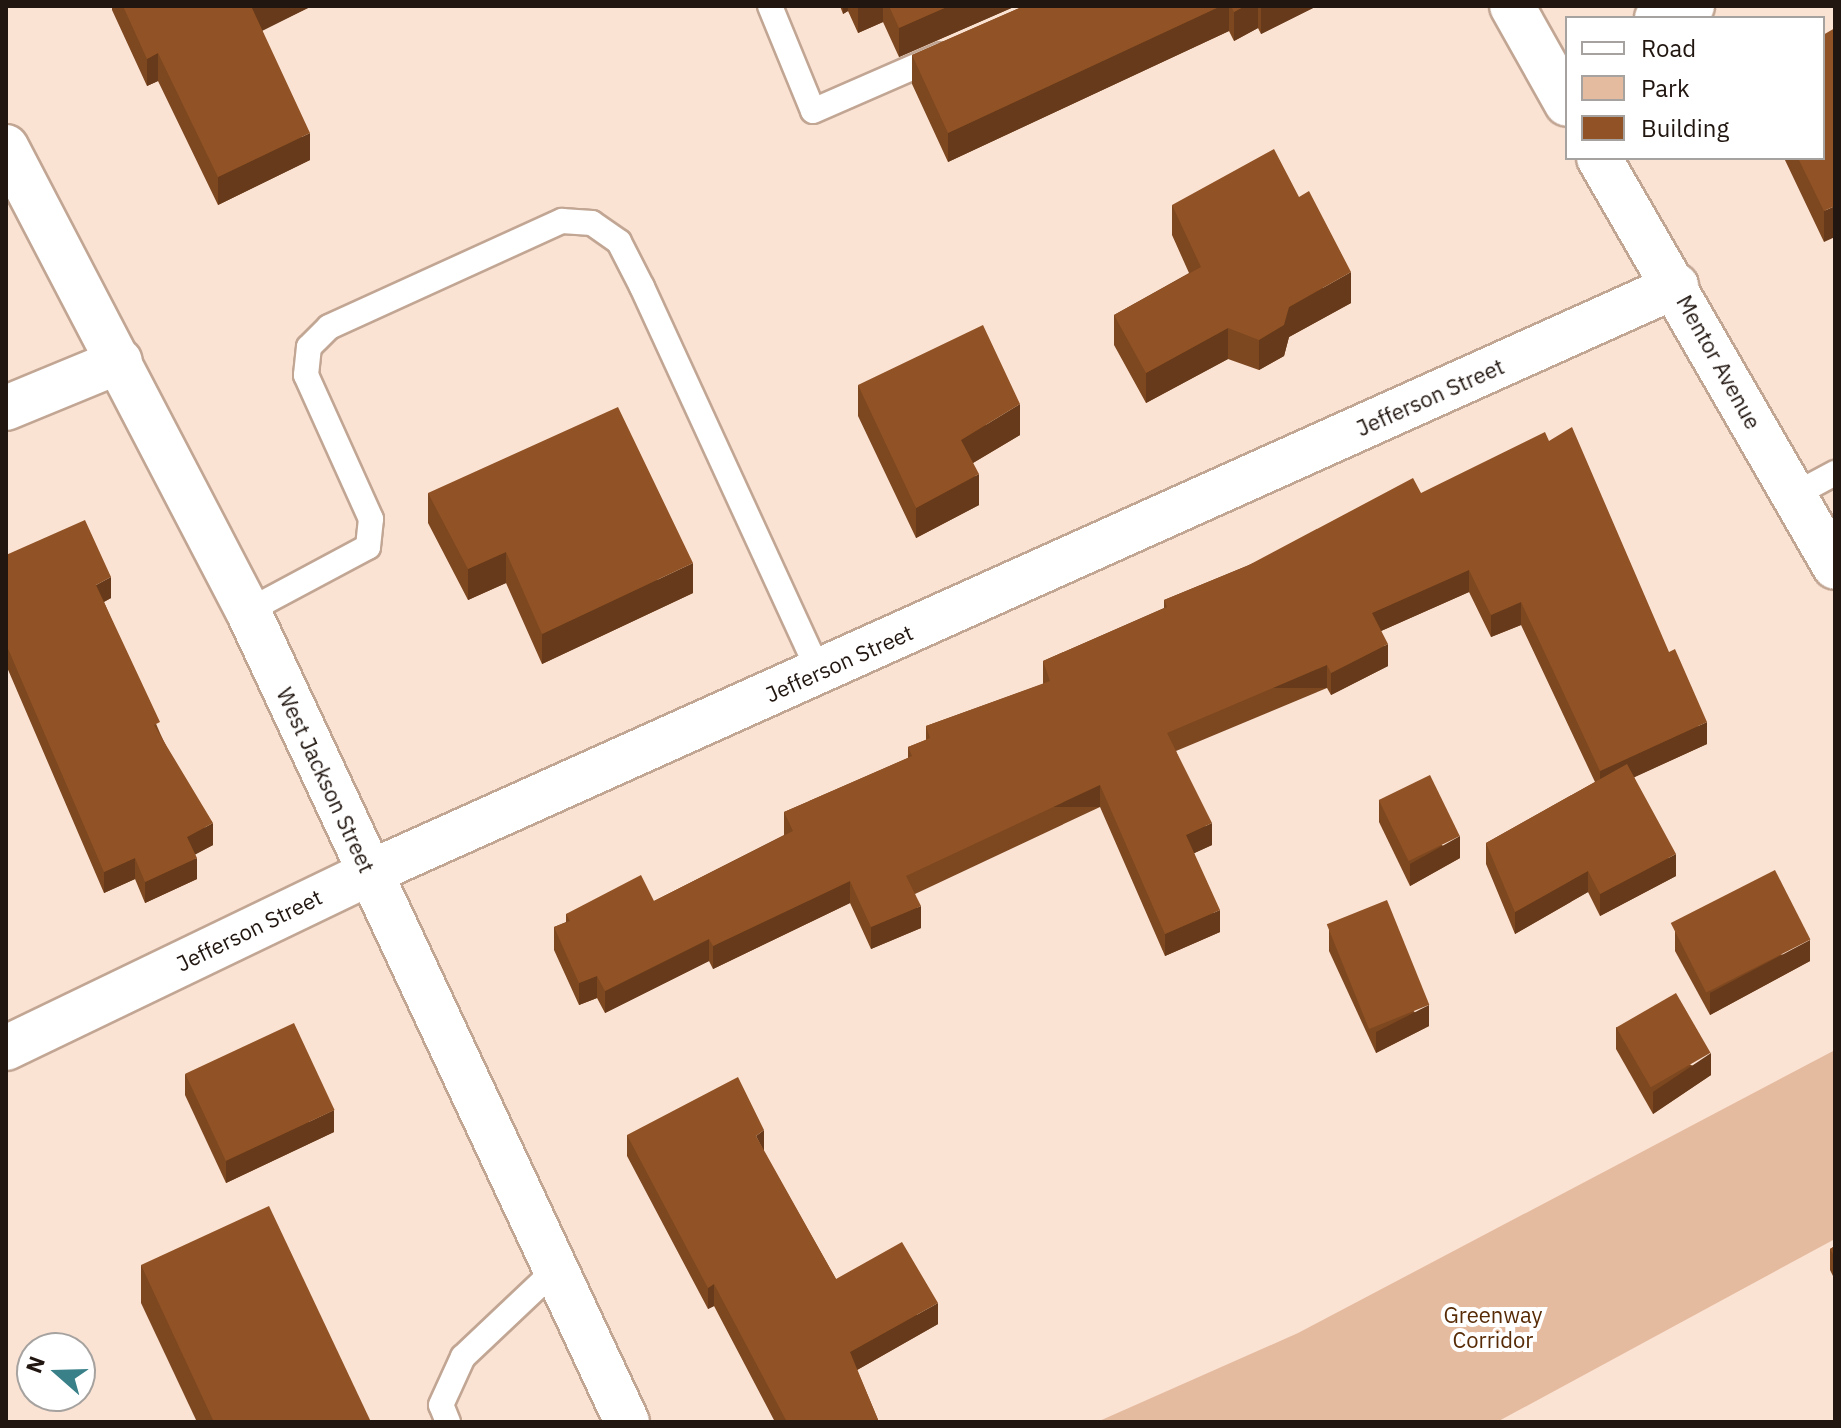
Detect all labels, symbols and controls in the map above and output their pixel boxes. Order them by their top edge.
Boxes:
legend [1565,16,1825,160]
text: Road [1641,32,1696,64]
text: Park [1641,72,1690,104]
text: Building [1641,112,1729,144]
street label: Mentor Avenue [1671,290,1767,434]
street label: Jefferson Street [1352,353,1508,441]
street label: Jefferson Street [761,619,917,707]
street label: West Jackson Street [272,683,380,877]
street label: Jefferson Street [172,883,326,977]
park label: Greenway Corridor [1443,1301,1543,1352]
north arrow [16,1332,96,1412]
text: N [19,1352,51,1377]

